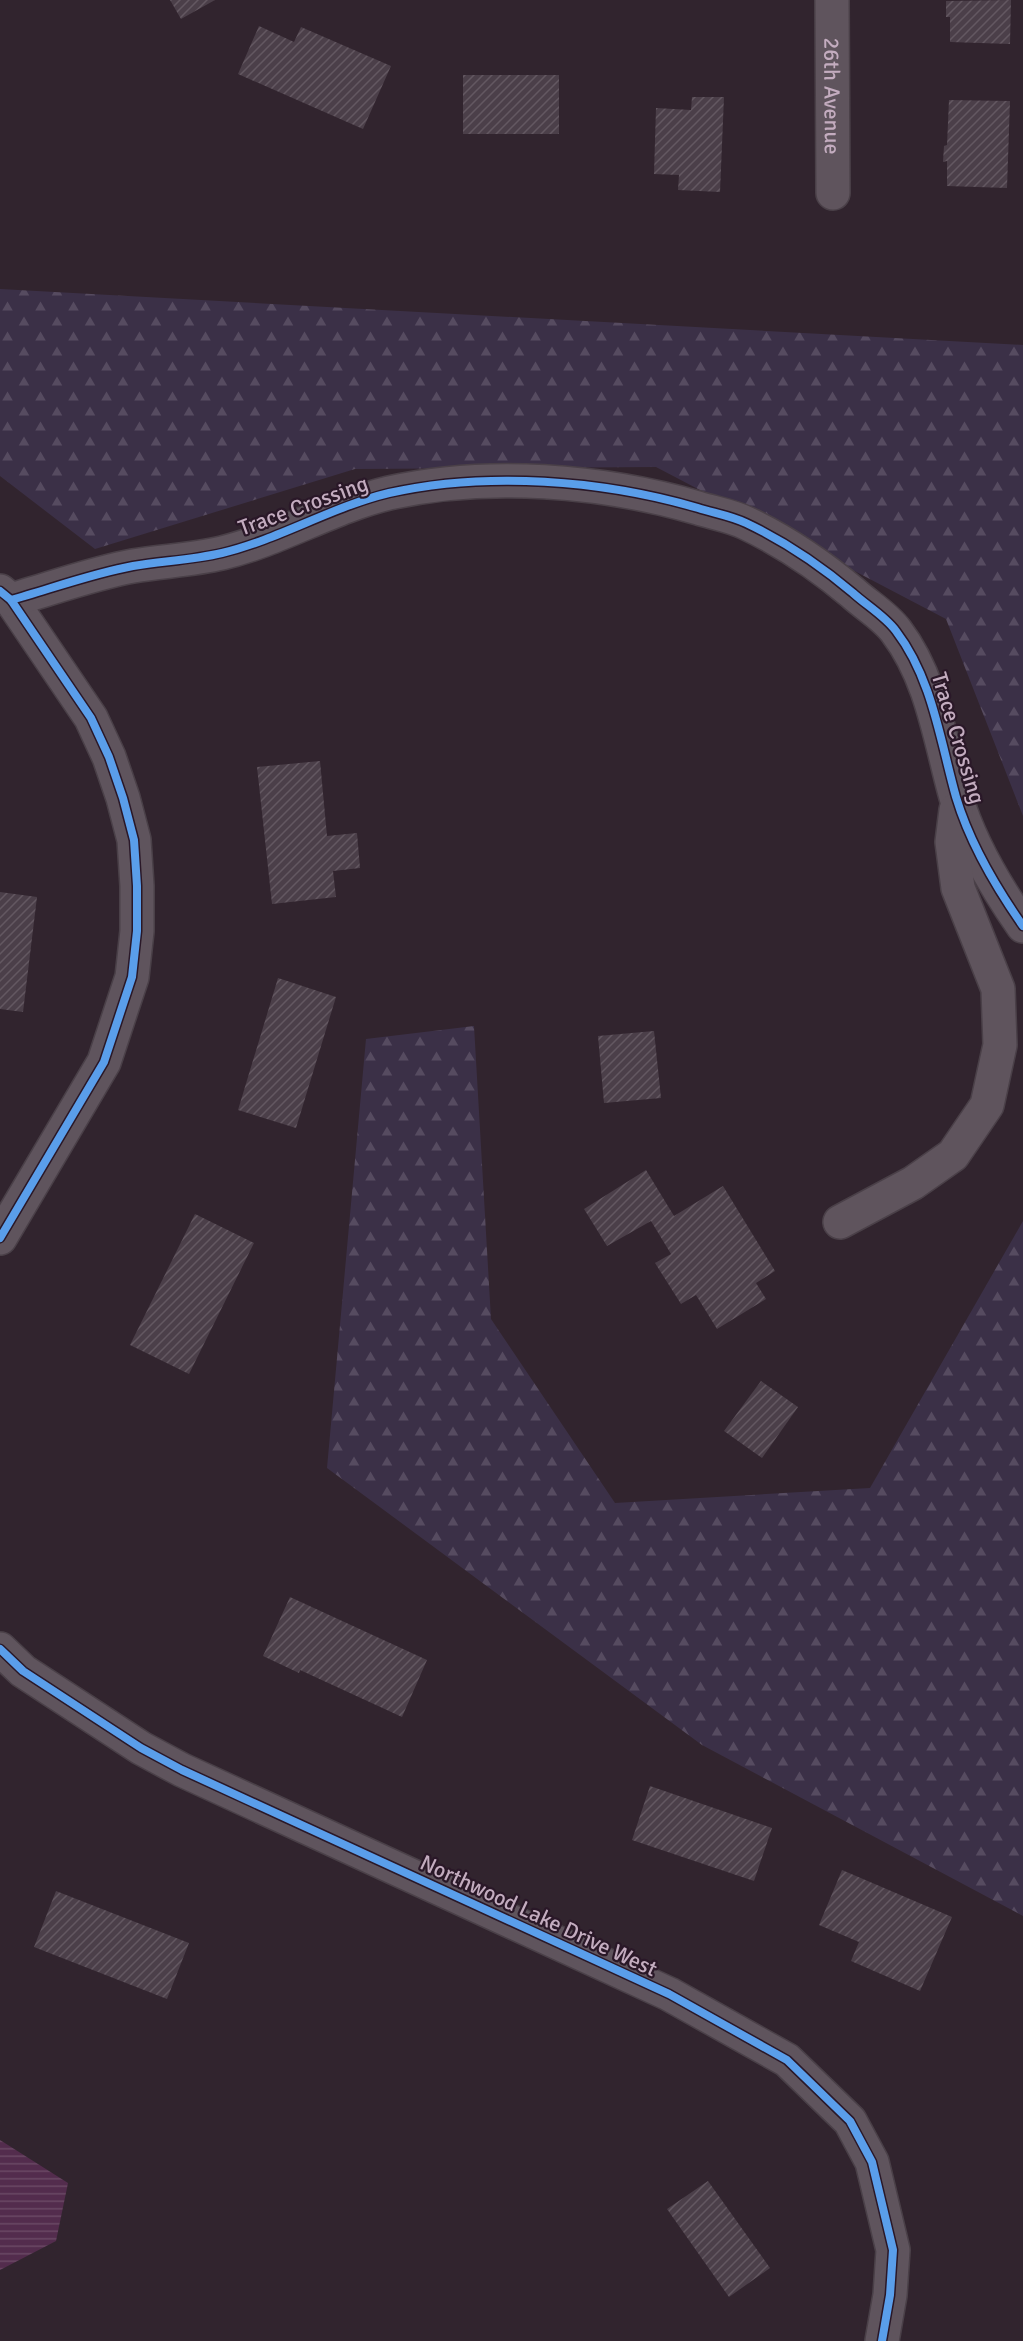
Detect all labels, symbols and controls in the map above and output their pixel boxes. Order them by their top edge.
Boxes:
street label: 26th Avenue [818,37,846,155]
street label: Trace Crossing [235,469,372,541]
street label: Trace Crossing [926,669,991,807]
street label: Northwood Lake Drive West [416,1849,662,1982]

